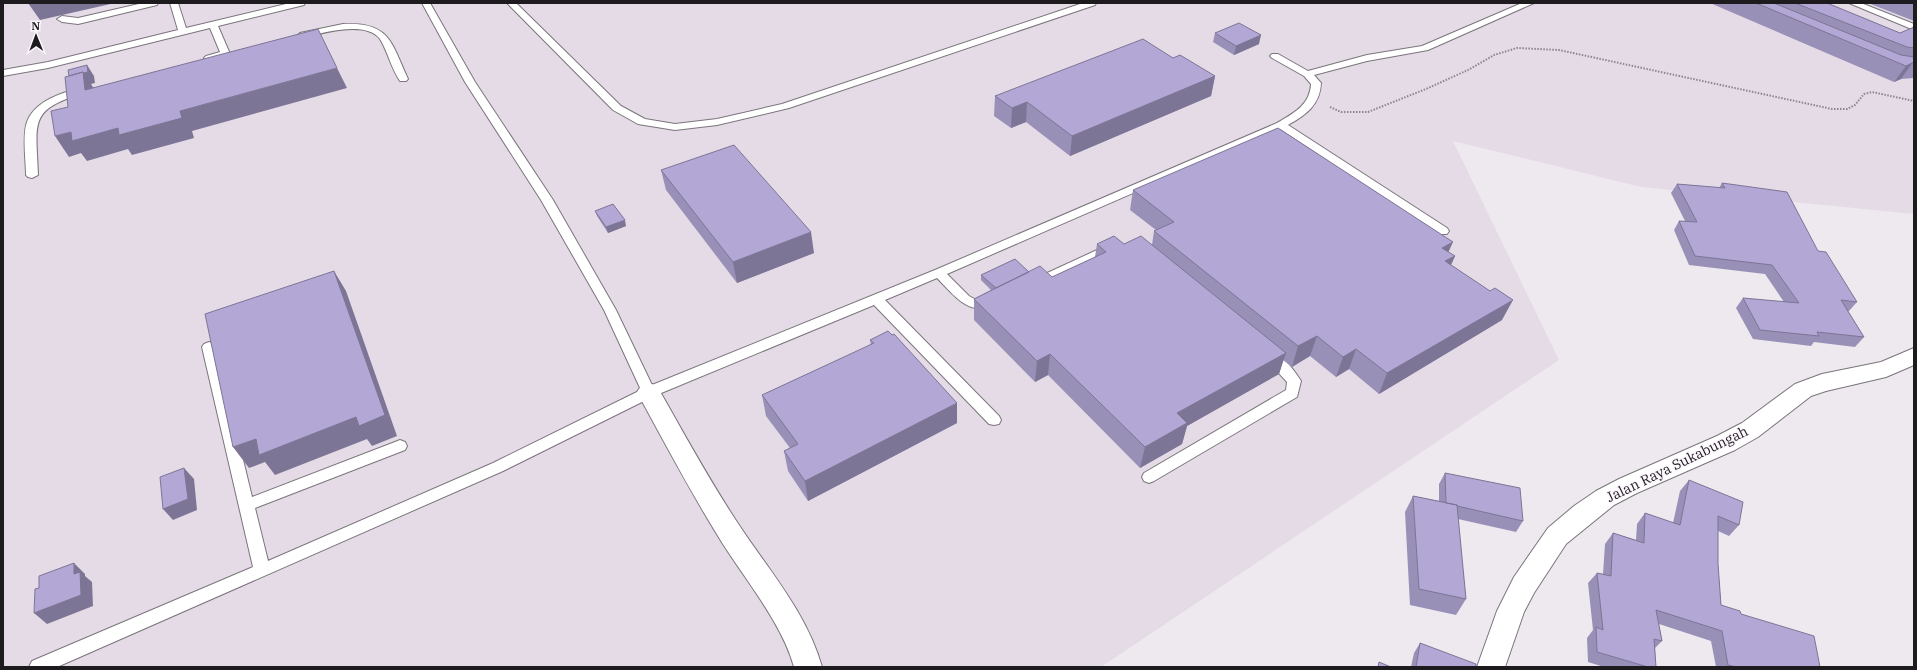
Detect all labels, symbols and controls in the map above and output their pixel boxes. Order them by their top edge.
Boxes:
north arrow [16,16,56,56]
text: N [31,19,41,33]
street label: Jalan Raya Sukabungah [1603,422,1751,506]

